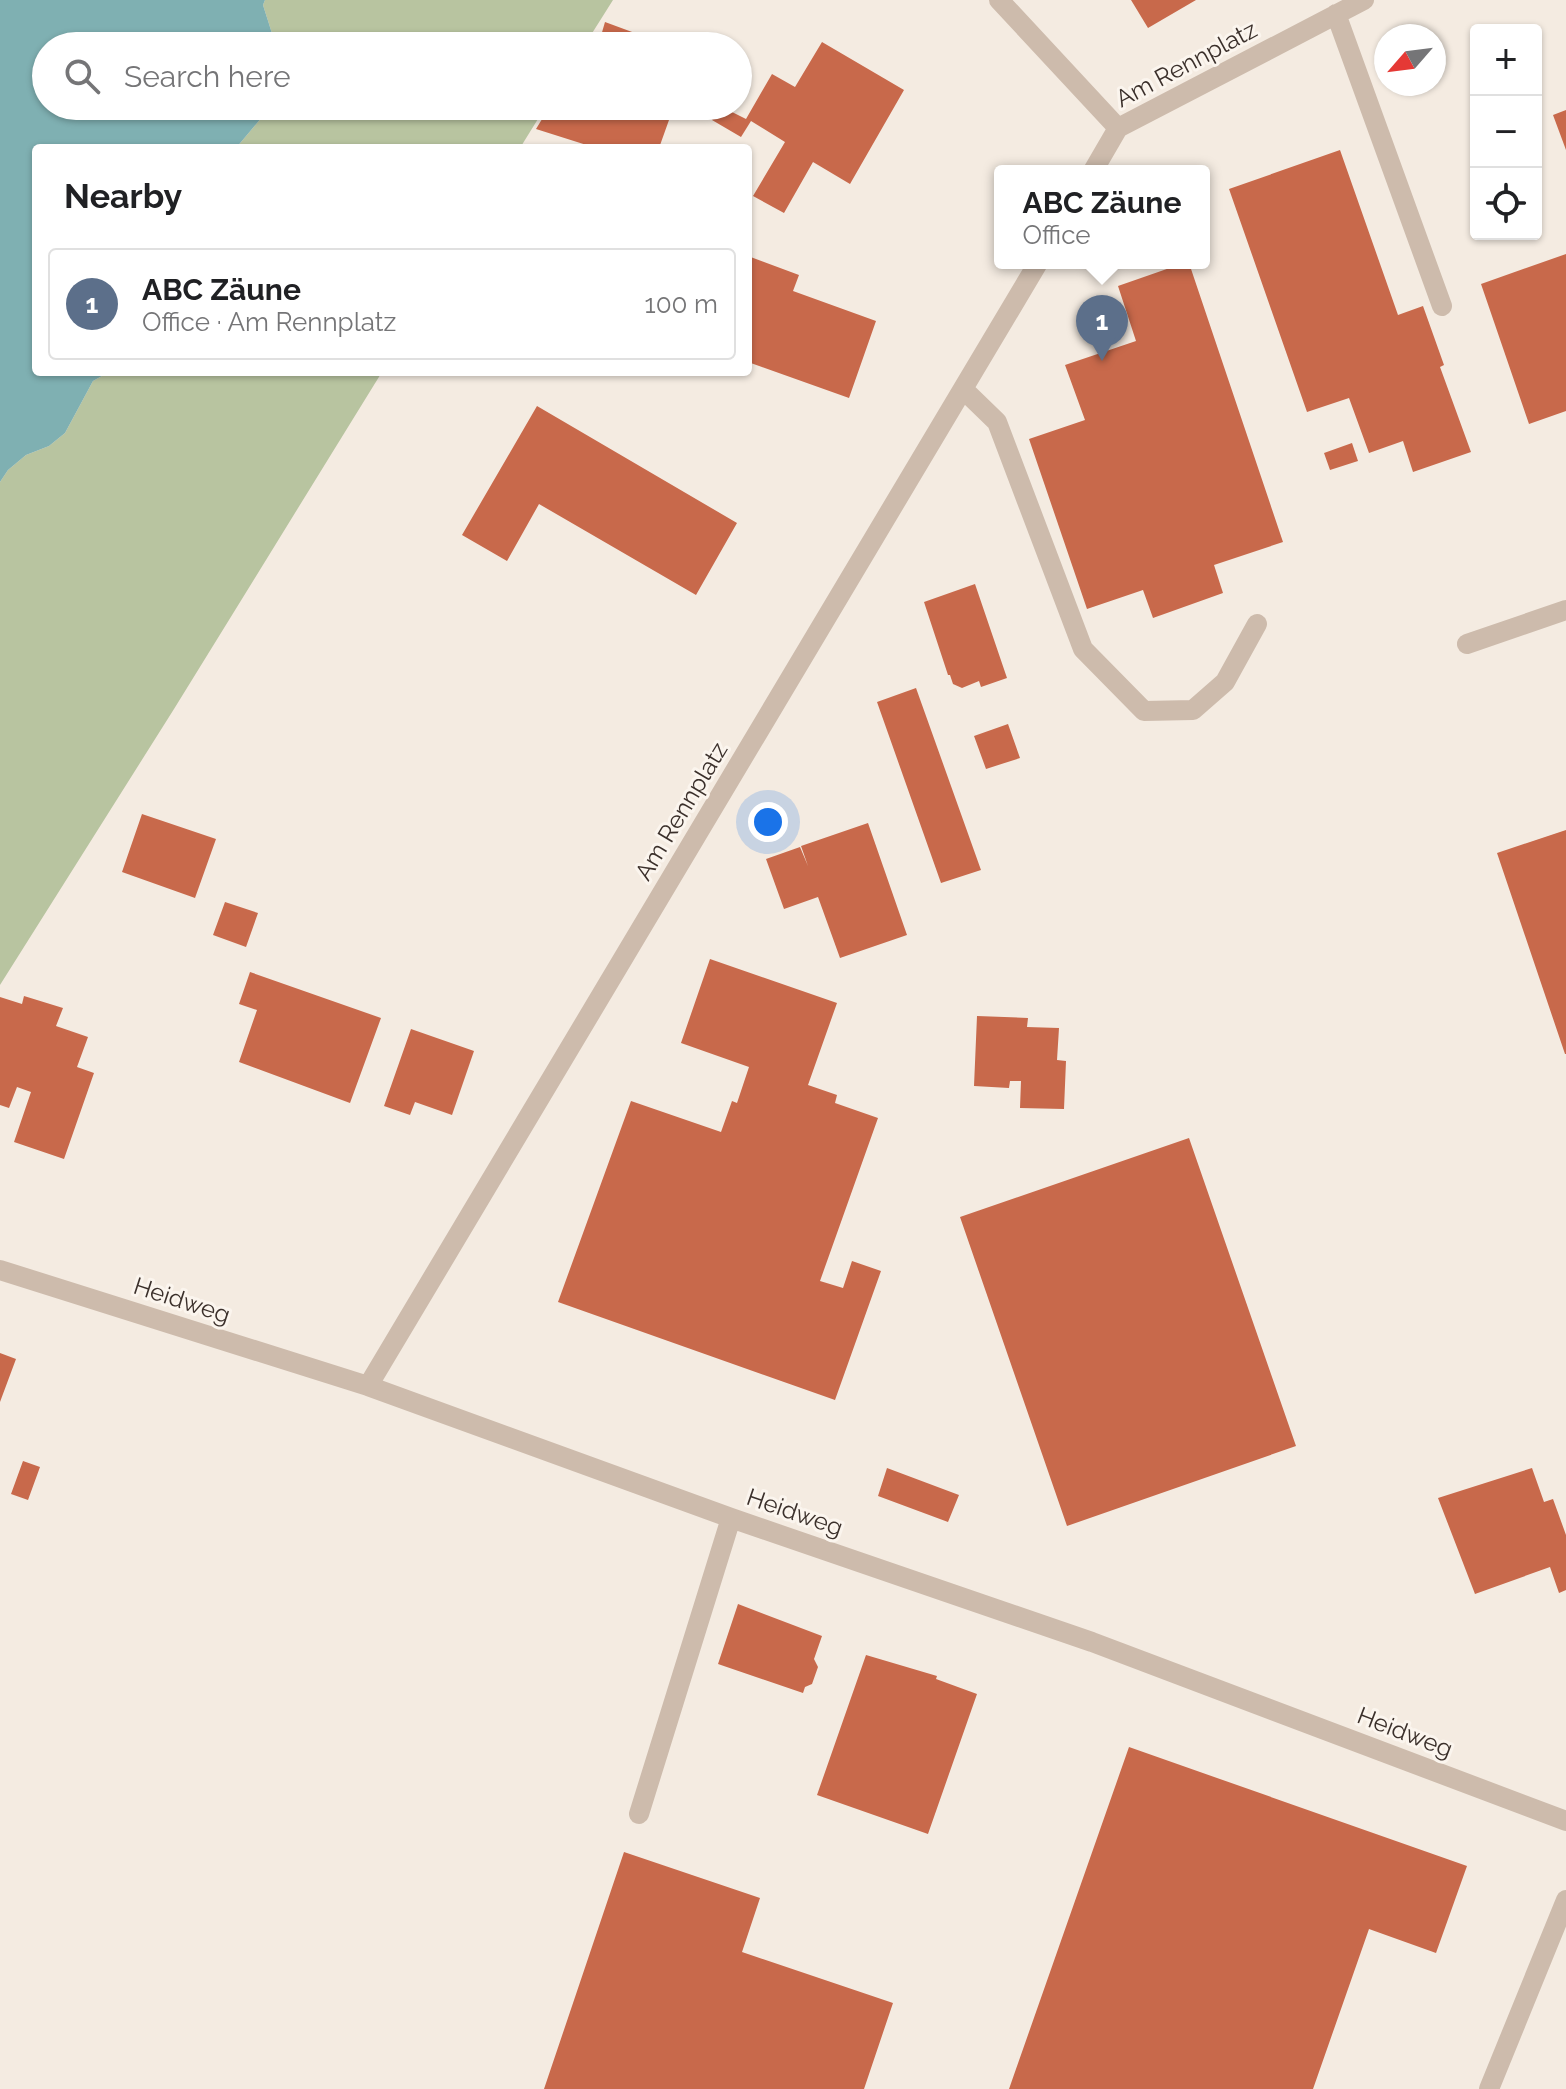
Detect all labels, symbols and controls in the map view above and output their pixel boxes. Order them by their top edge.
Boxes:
street label: Am Rennplatz [1110,15,1262,113]
north arrow [1374,24,1446,96]
map controls [1470,24,1542,240]
button: + [1470,24,1542,96]
search box [32,32,752,120]
icon: search [60,54,104,98]
text: Search here [124,59,291,94]
button: − [1470,96,1542,168]
popup [994,165,1210,269]
button: locate [1470,168,1542,240]
text: Nearby [64,176,182,216]
text: ABC Zäune [1023,185,1181,220]
text: Office [1023,220,1091,250]
text: ABC Zäune [142,272,301,307]
text: 1 [86,289,98,319]
text: 100 m [645,289,718,319]
pin: 1 [1076,295,1128,361]
text: Office · Am Rennplatz [142,307,396,337]
street label: Am Rennplatz [628,737,734,885]
your location [748,802,788,842]
street label: Heidweg [130,1271,234,1329]
street label: Heidweg [743,1482,847,1542]
street label: Heidweg [1353,1701,1457,1763]

